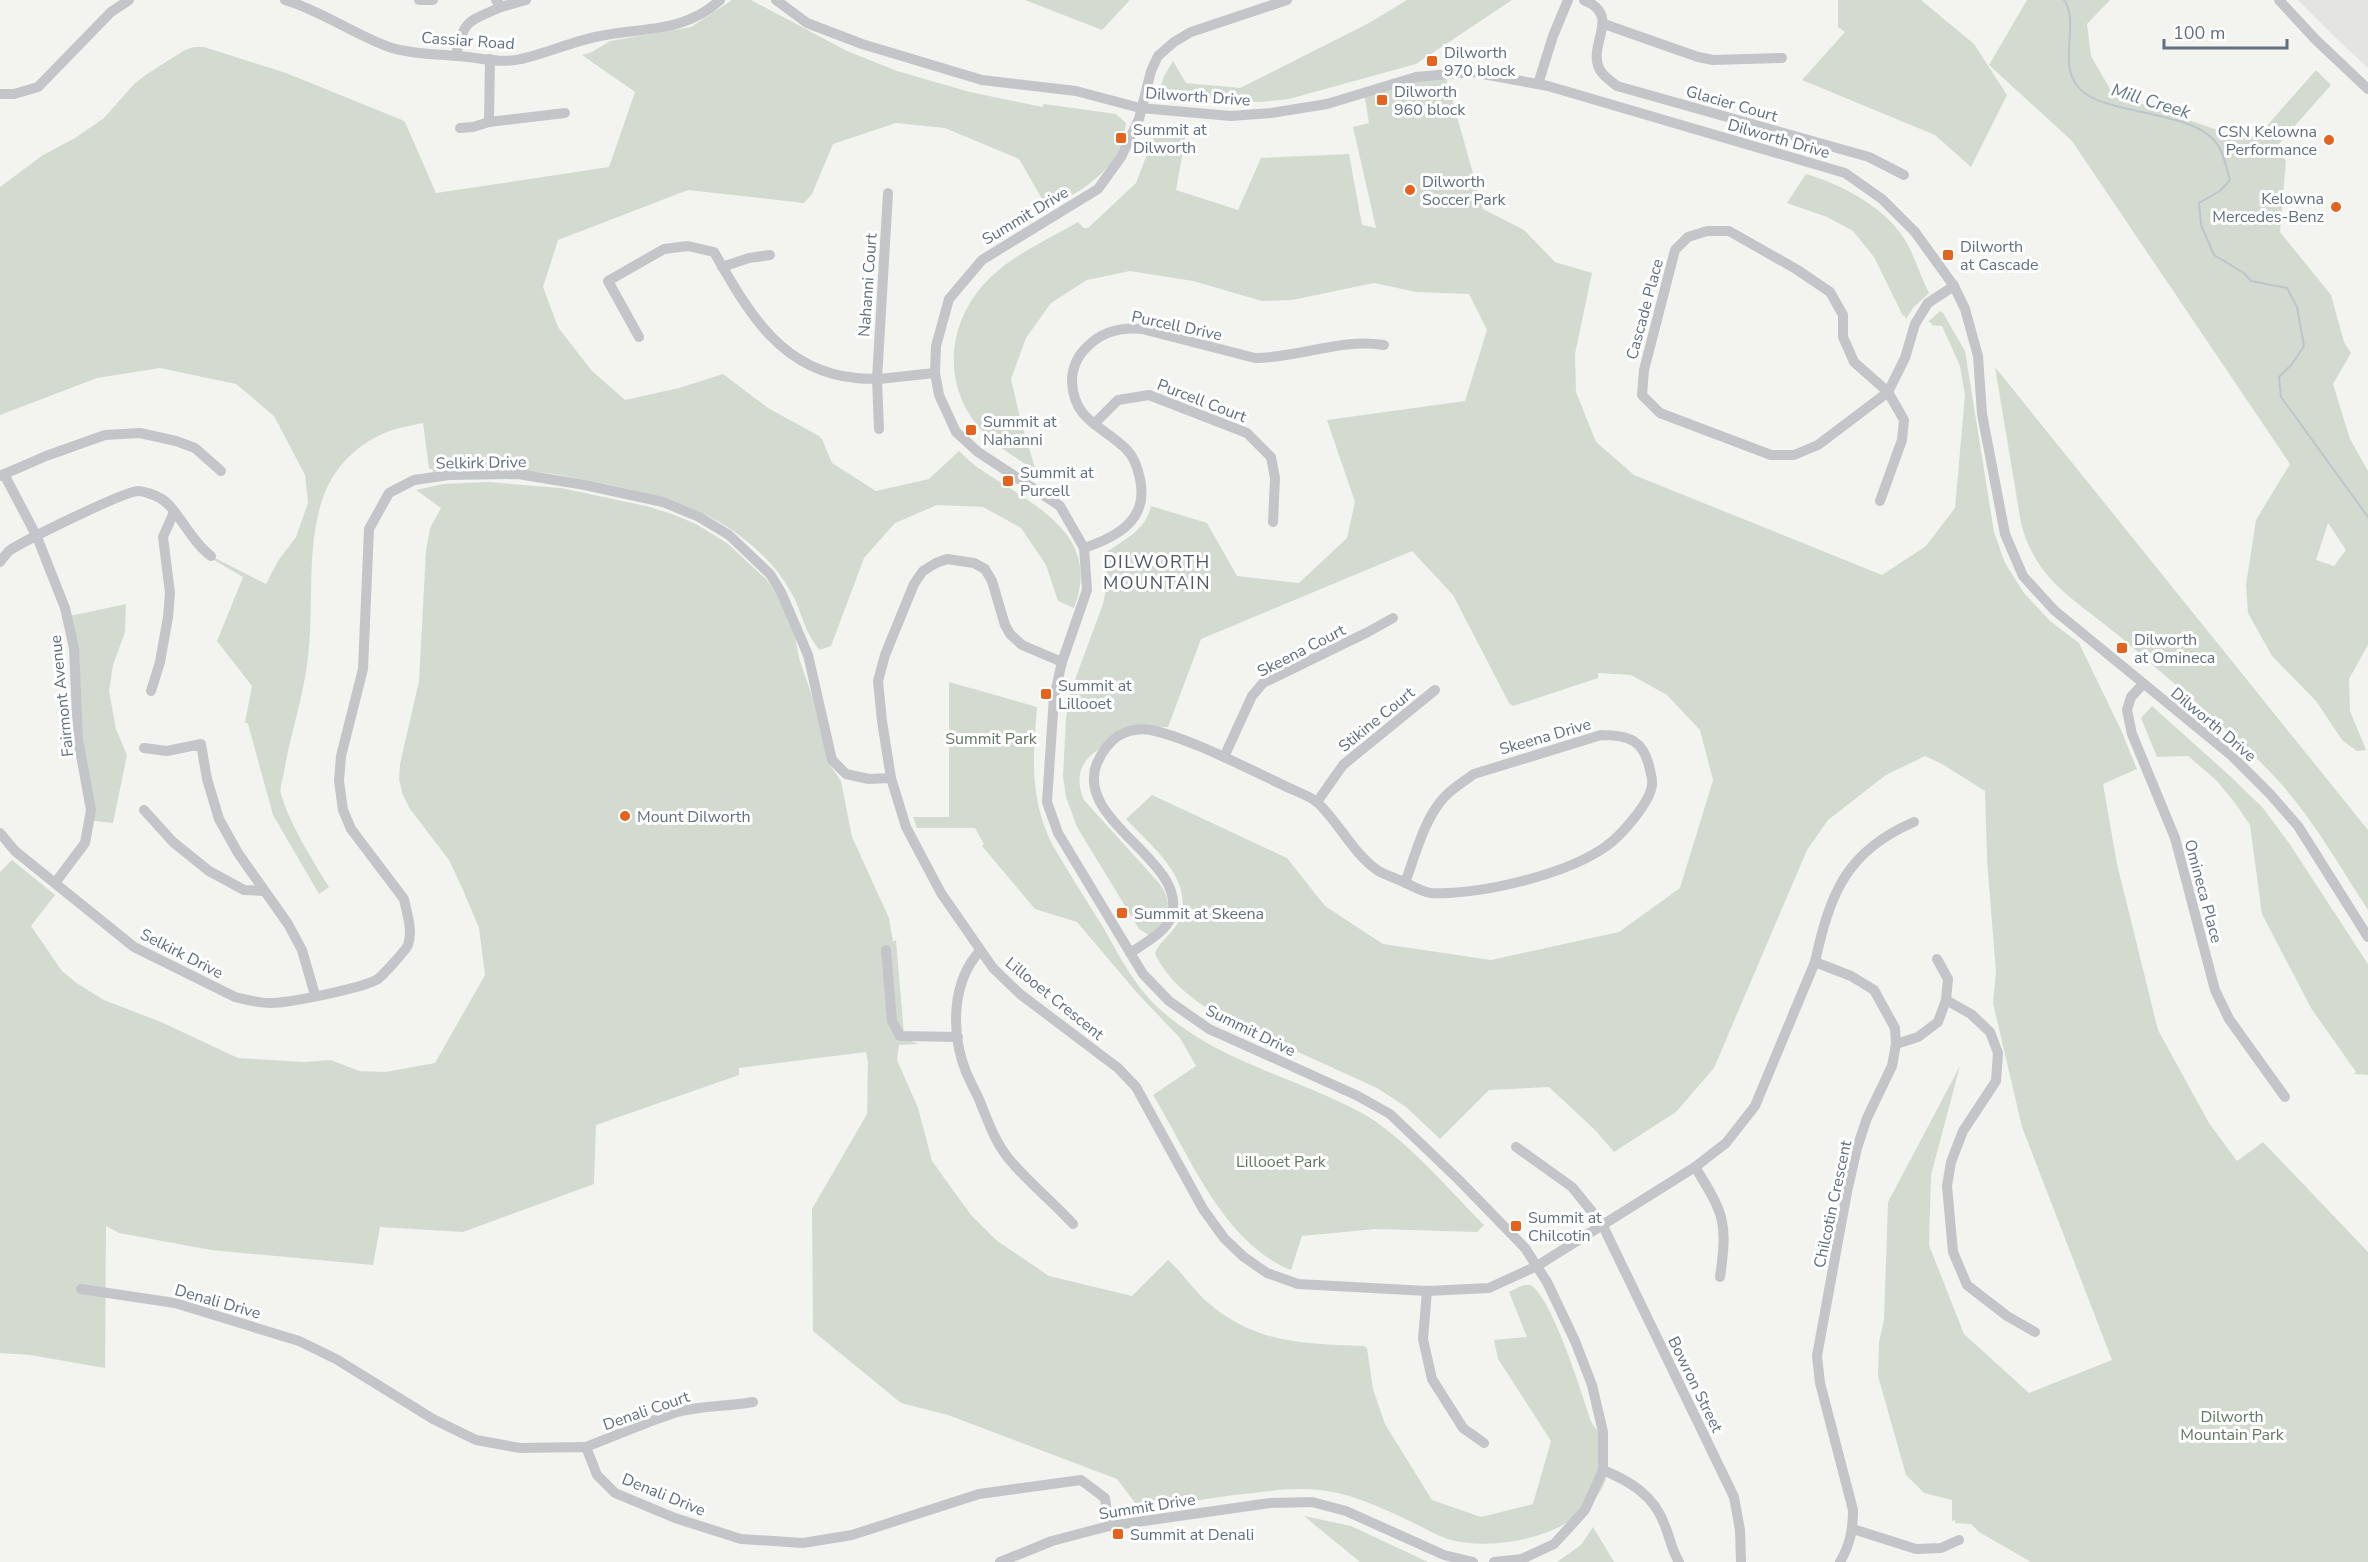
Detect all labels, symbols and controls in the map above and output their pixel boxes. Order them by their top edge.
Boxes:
scale bar [2164,12,2287,50]
text: 100 m [2173,21,2225,45]
street label: Cassiar Road [420,27,515,55]
place label: Dilworth 970 block [1444,42,1516,82]
marker: Dilworth 970 block [1425,54,1439,68]
water label: Mill Creek [2109,78,2194,125]
street label: Glacier Court [1683,80,1780,128]
place label: Dilworth 960 block [1394,81,1466,121]
street label: Dilworth Drive [1145,82,1251,112]
marker: Dilworth 960 block [1375,93,1389,107]
street label: Dilworth Drive [1725,114,1832,164]
place label: Summit at Dilworth [1133,119,1207,159]
place label: CSN Kelowna Performance [2218,121,2317,161]
marker: Summit at Dilworth [1114,131,1128,145]
marker: CSN Kelowna Performance [2322,133,2336,147]
place label: Dilworth Soccer Park [1422,171,1507,211]
street label: Summit Drive [978,181,1073,250]
marker: Dilworth Soccer Park [1403,183,1417,197]
place label: Kelowna Mercedes-Benz [2212,188,2324,228]
marker: Kelowna Mercedes-Benz [2329,200,2343,214]
street label: Nahanni Court [853,232,883,338]
place label: Dilworth at Cascade [1960,236,2039,276]
marker: Dilworth at Cascade [1941,248,1955,262]
street label: Cascade Place [1621,256,1669,362]
street label: Purcell Drive [1130,306,1224,346]
street label: Purcell Court [1154,374,1250,428]
place label: Summit at Nahanni [983,411,1057,451]
marker: Summit at Nahanni [964,423,978,437]
street label: Selkirk Drive [436,451,526,475]
place label: Summit at Purcell [1020,462,1094,502]
marker: Summit at Purcell [1001,474,1015,488]
district label: DILWORTH MOUNTAIN [1103,550,1211,595]
street label: Skeena Court [1254,619,1350,683]
place label: Dilworth at Omineca [2134,629,2215,669]
street label: Fairmont Avenue [45,634,79,758]
marker: Dilworth at Omineca [2115,641,2129,655]
place label: Summit at Lillooet [1058,675,1132,715]
street label: Stikine Court [1334,682,1420,757]
street label: Dilworth Drive [2166,683,2261,767]
marker: Summit at Lillooet [1039,687,1053,701]
street label: Skeena Drive [1497,713,1594,761]
park label: Summit Park [945,728,1038,750]
place label: Mount Dilworth [637,806,751,828]
marker: Mount Dilworth [618,809,632,823]
street label: Omineca Place [2179,837,2227,945]
place label: Summit at Skeena [1134,903,1264,925]
marker: Summit at Skeena [1115,906,1129,920]
street label: Selkirk Drive [136,924,227,984]
street label: Lillooet Crescent [1000,952,1109,1046]
street label: Summit Drive [1202,1000,1299,1062]
street label: Chilcotin Crescent [1809,1138,1857,1270]
park label: Lillooet Park [1236,1151,1327,1173]
place label: Summit at Chilcotin [1528,1207,1602,1247]
marker: Summit at Chilcotin [1509,1219,1523,1233]
street label: Denali Drive [172,1279,263,1325]
street label: Bowron Street [1662,1333,1728,1437]
street label: Denali Court [600,1386,693,1436]
park label: Dilworth Mountain Park [2180,1406,2285,1446]
street label: Denali Drive [618,1468,709,1522]
street label: Summit Drive [1097,1488,1197,1525]
place label: Summit at Denali [1130,1524,1254,1546]
marker: Summit at Denali [1111,1527,1125,1541]

